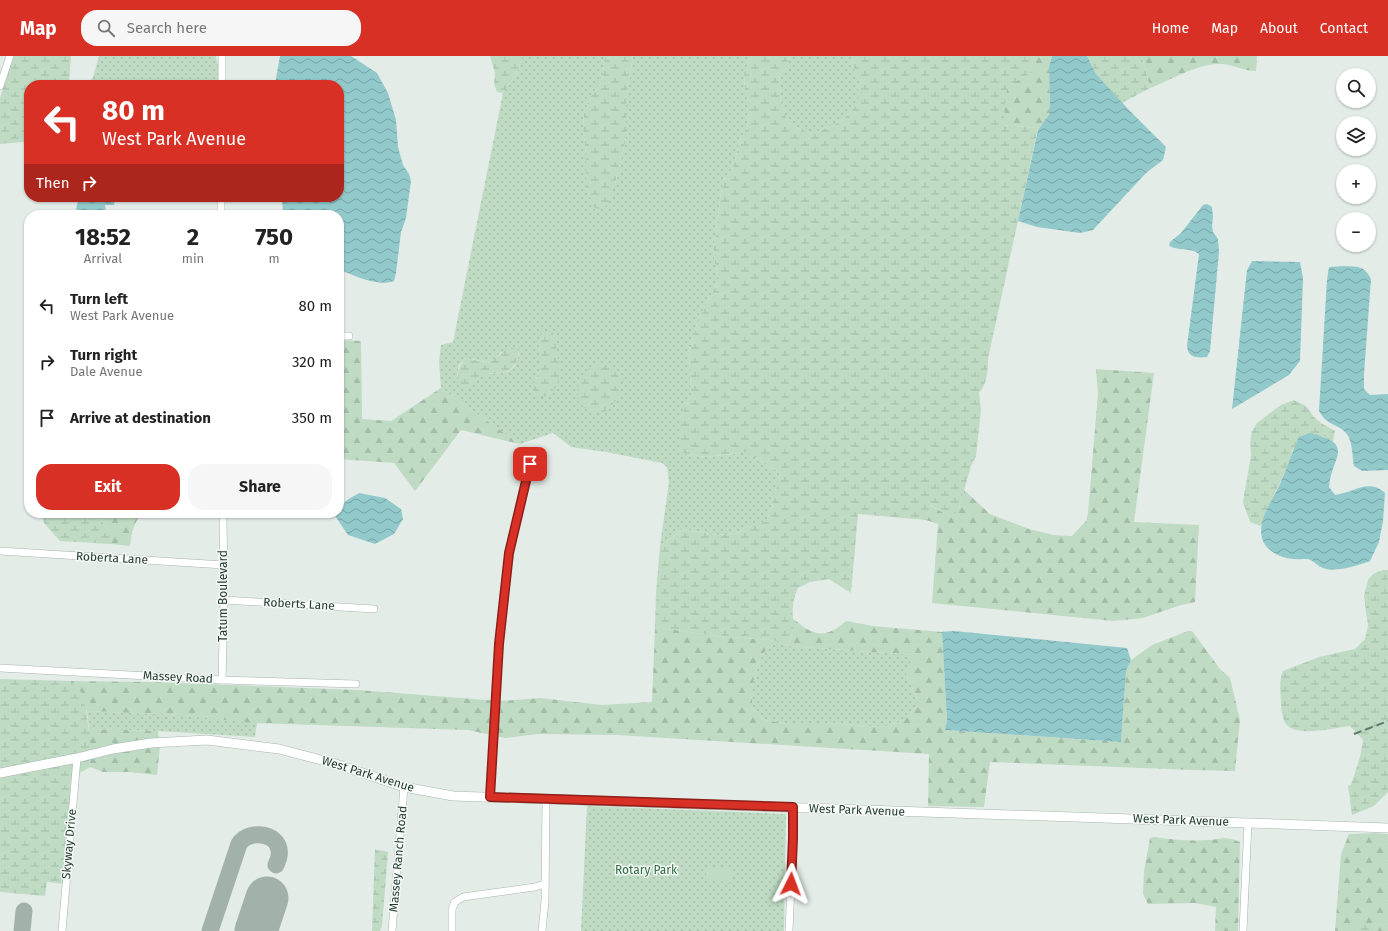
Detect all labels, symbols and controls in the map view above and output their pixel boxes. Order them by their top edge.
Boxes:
search box [81,10,361,46]
text: Map [20,17,57,40]
icon: search [95,17,117,39]
text: Search here [127,19,207,37]
text: Home [1152,20,1189,37]
text: Map [1211,20,1238,37]
text: About [1260,20,1298,37]
text: Contact [1320,20,1368,37]
map controls [1336,68,1376,252]
button: search [1336,68,1376,108]
text: 80 m [102,94,165,127]
icon: left [36,96,88,148]
button: layers [1336,116,1376,156]
text: West Park Avenue [102,128,246,150]
button: + [1336,164,1376,204]
icon: right [78,172,100,194]
text: Then [36,174,70,192]
button: − [1336,212,1376,252]
text: 18:52 [75,223,131,251]
text: 2 [187,223,199,251]
text: 750 [255,223,293,251]
text: Arrival [84,251,122,266]
text: min [182,251,204,266]
text: m [269,251,280,266]
text: Turn left [70,290,128,308]
icon: left [36,295,58,317]
text: 80 m [299,297,332,315]
text: West Park Avenue [70,308,174,323]
text: Turn right [70,346,137,364]
icon: right [36,351,58,373]
text: 320 m [292,353,332,371]
text: Dale Avenue [70,364,143,379]
icon: arrive [36,407,58,429]
text: Arrive at destination [70,409,211,427]
text: 350 m [292,409,332,427]
pin [513,447,547,481]
icon: arrive [519,453,541,475]
button: Exit [36,464,180,510]
button: Share [188,464,332,510]
street label: Roberta Lane [76,549,148,567]
street label: Tatum Boulevard [216,550,230,642]
street label: Roberts Lane [263,595,335,613]
street label: Massey Road [143,668,213,686]
street label: West Park Avenue [320,753,416,795]
street label: West Park Avenue [809,801,905,819]
street label: Massey Ranch Road [386,805,410,913]
street label: Skyway Drive [59,808,79,880]
street label: West Park Avenue [1133,811,1229,829]
park label: Rotary Park [615,863,678,877]
position arrow [770,863,812,905]

